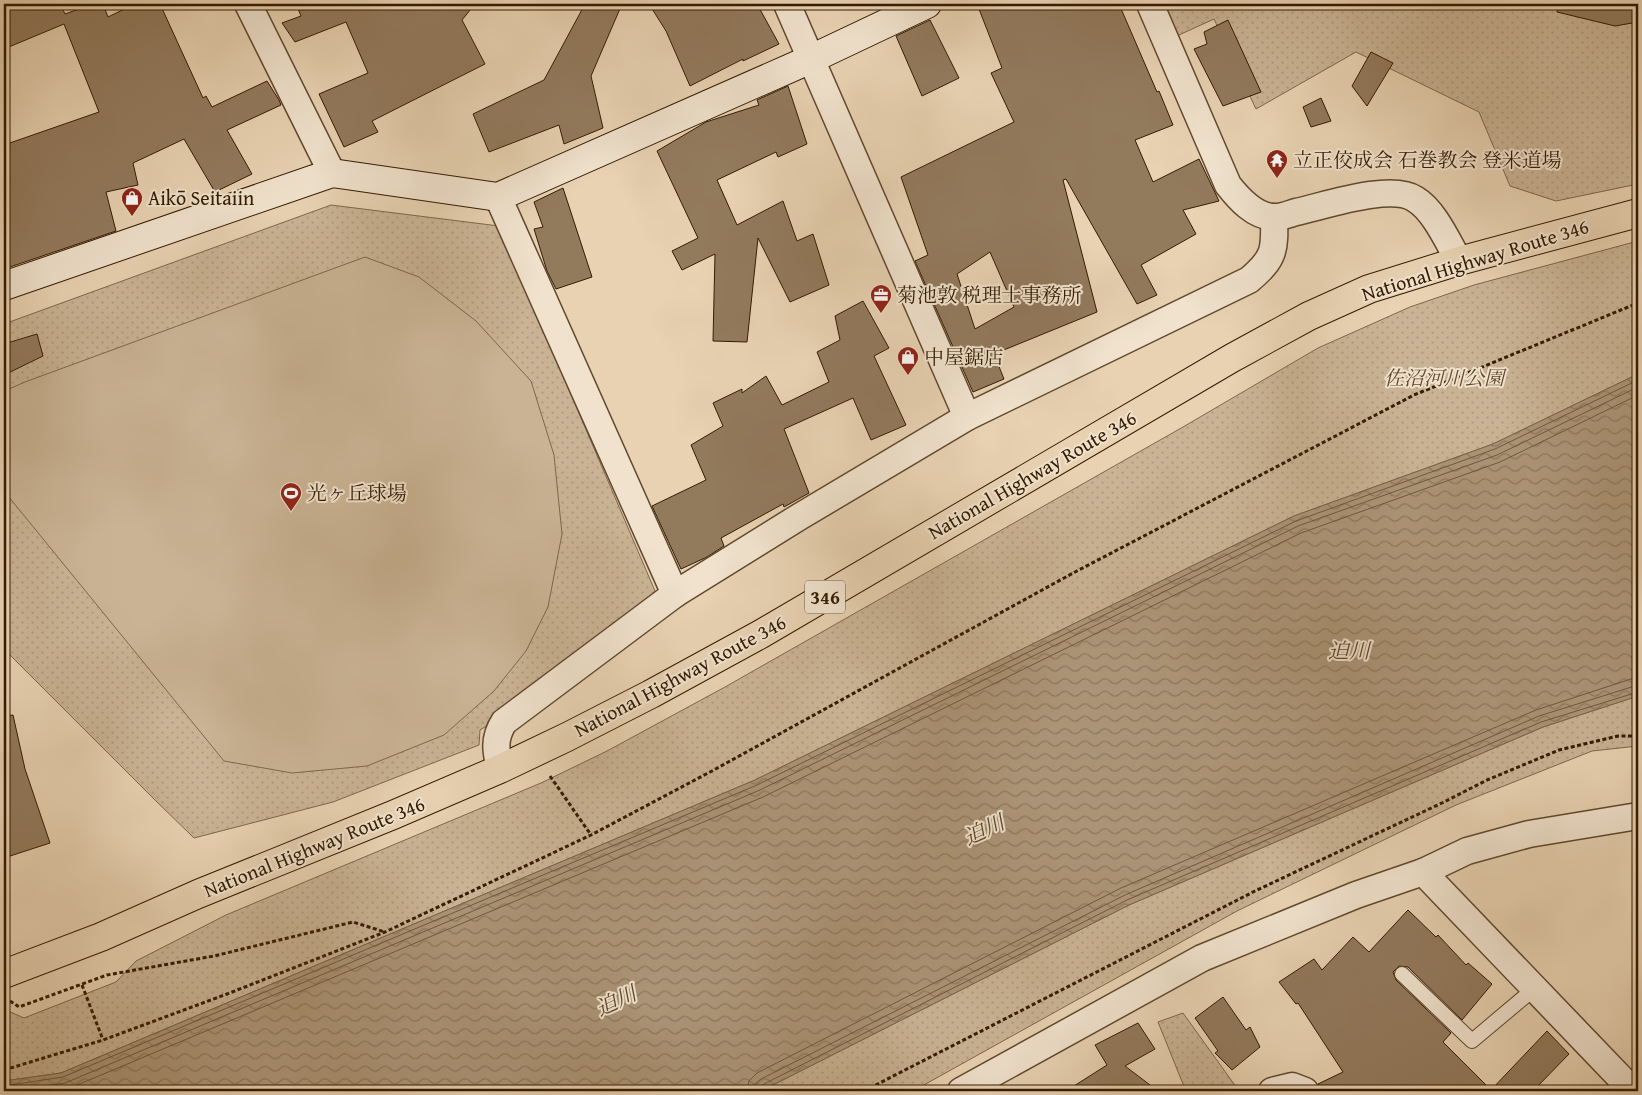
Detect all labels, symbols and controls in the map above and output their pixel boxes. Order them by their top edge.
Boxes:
place label: 立正佼成会 石巻教会 登米道場 [1293,145,1562,174]
temple icon: 立正佼成会 石巻教会 登米道場 [1265,148,1289,179]
place label: Aikō Seitaiin [148,183,254,212]
shop icon: Aikō Seitaiin [120,186,144,217]
street label: National Highway Route 346 [1358,211,1592,308]
place label: 菊池敦 税理士事務所 [897,280,1081,309]
office icon: 菊池敦 税理士事務所 [869,283,893,314]
place label: 中屋鋸店 [924,342,1004,371]
shop icon: 中屋鋸店 [896,345,920,376]
park label: 佐沼河川公園 [1384,363,1507,392]
street label: National Highway Route 346 [922,403,1141,546]
place label: 光ヶ丘球場 [307,478,407,507]
sports icon: 光ヶ丘球場 [279,481,303,512]
road number: 346 [805,580,845,614]
street label: National Highway Route 346 [569,607,791,744]
water label: 迫川 [1328,635,1372,666]
street label: National Highway Route 346 [199,789,429,904]
water label: 迫川 [958,806,1011,852]
water label: 迫川 [590,977,643,1023]

